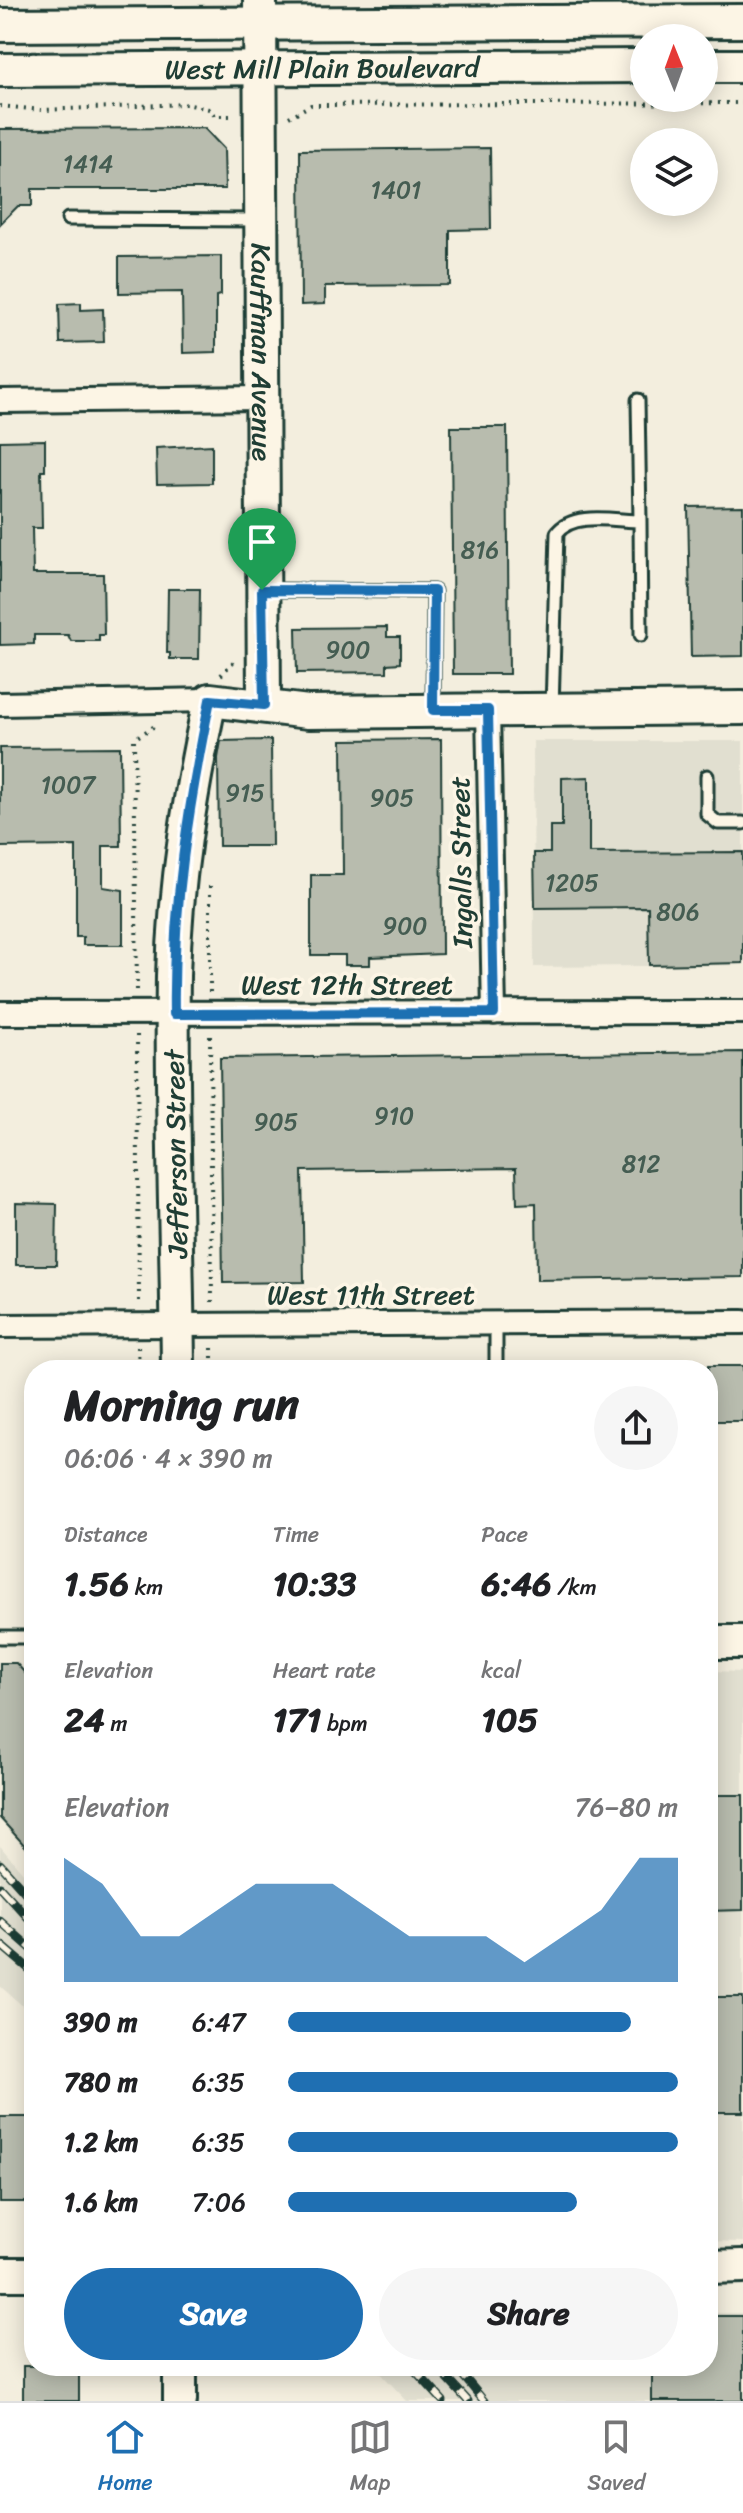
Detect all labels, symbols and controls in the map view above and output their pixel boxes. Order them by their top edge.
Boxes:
north arrow [630,24,718,112]
map controls [630,24,718,216]
street label: West Mill Plain Boulevard [165,43,482,93]
button: layers [630,128,718,216]
house number: 1414 [63,143,113,185]
house number: 1401 [371,169,421,211]
street label: Kauffman Avenue [237,243,287,461]
pin [228,508,296,590]
icon: arrive [240,520,284,564]
house number: 816 [461,529,499,571]
house number: 900 [325,629,371,671]
house number: 1007 [41,764,96,806]
house number: 915 [225,772,265,814]
street label: Ingalls Street [435,776,487,949]
house number: 905 [370,777,414,819]
house number: 1205 [545,862,599,904]
house number: 806 [656,891,700,933]
house number: 900 [382,905,428,947]
street label: West 12th Street [241,960,453,1009]
street label: Jefferson Street [150,1047,202,1260]
house number: 910 [374,1095,414,1137]
house number: 905 [254,1101,298,1143]
house number: 812 [622,1143,660,1185]
street label: West 11th Street [267,1270,475,1319]
text: Morning run [64,1366,299,1444]
button: share [594,1386,678,1470]
text: 06:06 · 4 × 390 m [64,1435,272,1481]
text: Distance [64,1515,148,1554]
text: Time [273,1515,319,1554]
text: Pace [481,1515,528,1554]
text: 1.56 [64,1554,129,1614]
text: 10:33 [273,1554,356,1614]
text: 6:46 [481,1554,551,1614]
text: km [129,1568,163,1607]
text: /km [551,1568,597,1607]
text: Elevation [64,1651,153,1690]
text: Heart rate [273,1651,376,1690]
text: kcal [481,1651,521,1690]
text: 24 [64,1690,105,1750]
text: 171 [273,1690,321,1750]
text: 105 [481,1690,538,1750]
text: m [105,1704,128,1743]
text: bpm [321,1704,368,1743]
text: Elevation [64,1784,169,1830]
text: 76–80 m [575,1784,678,1830]
text: 390 m [64,1999,137,2045]
text: 6:47 [192,1999,246,2045]
text: 780 m [64,2059,138,2105]
text: 6:35 [192,2059,245,2105]
text: 1.2 km [64,2119,139,2165]
text: 6:35 [192,2119,245,2165]
text: 1.6 km [64,2179,138,2225]
text: 7:06 [192,2179,246,2225]
button: Save [64,2268,363,2360]
button: Share [379,2268,678,2360]
tab: Home [98,2415,153,2502]
tab: Map [348,2415,392,2502]
tab: Saved [587,2415,645,2502]

